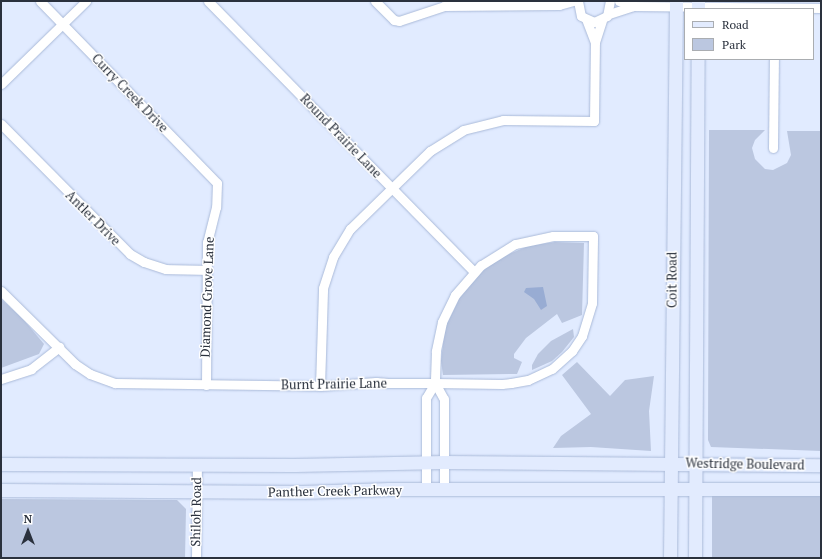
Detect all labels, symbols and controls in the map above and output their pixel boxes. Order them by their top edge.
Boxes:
legend [684,8,814,60]
text: Road [722,17,749,32]
text: Park [722,37,746,52]
street label: Curry Creek Drive [89,51,171,135]
street label: Round Prairie Lane [297,91,385,181]
street label: Antler Drive [62,187,124,249]
street label: Diamond Grove Lane [197,236,217,358]
street label: Coit Road [664,252,680,308]
street label: Burnt Prairie Lane [281,375,387,393]
street label: Westridge Boulevard [685,455,805,473]
street label: Shiloh Road [188,477,204,547]
street label: Panther Creek Parkway [268,482,402,500]
north arrow [8,511,48,551]
text: N [24,512,32,526]

